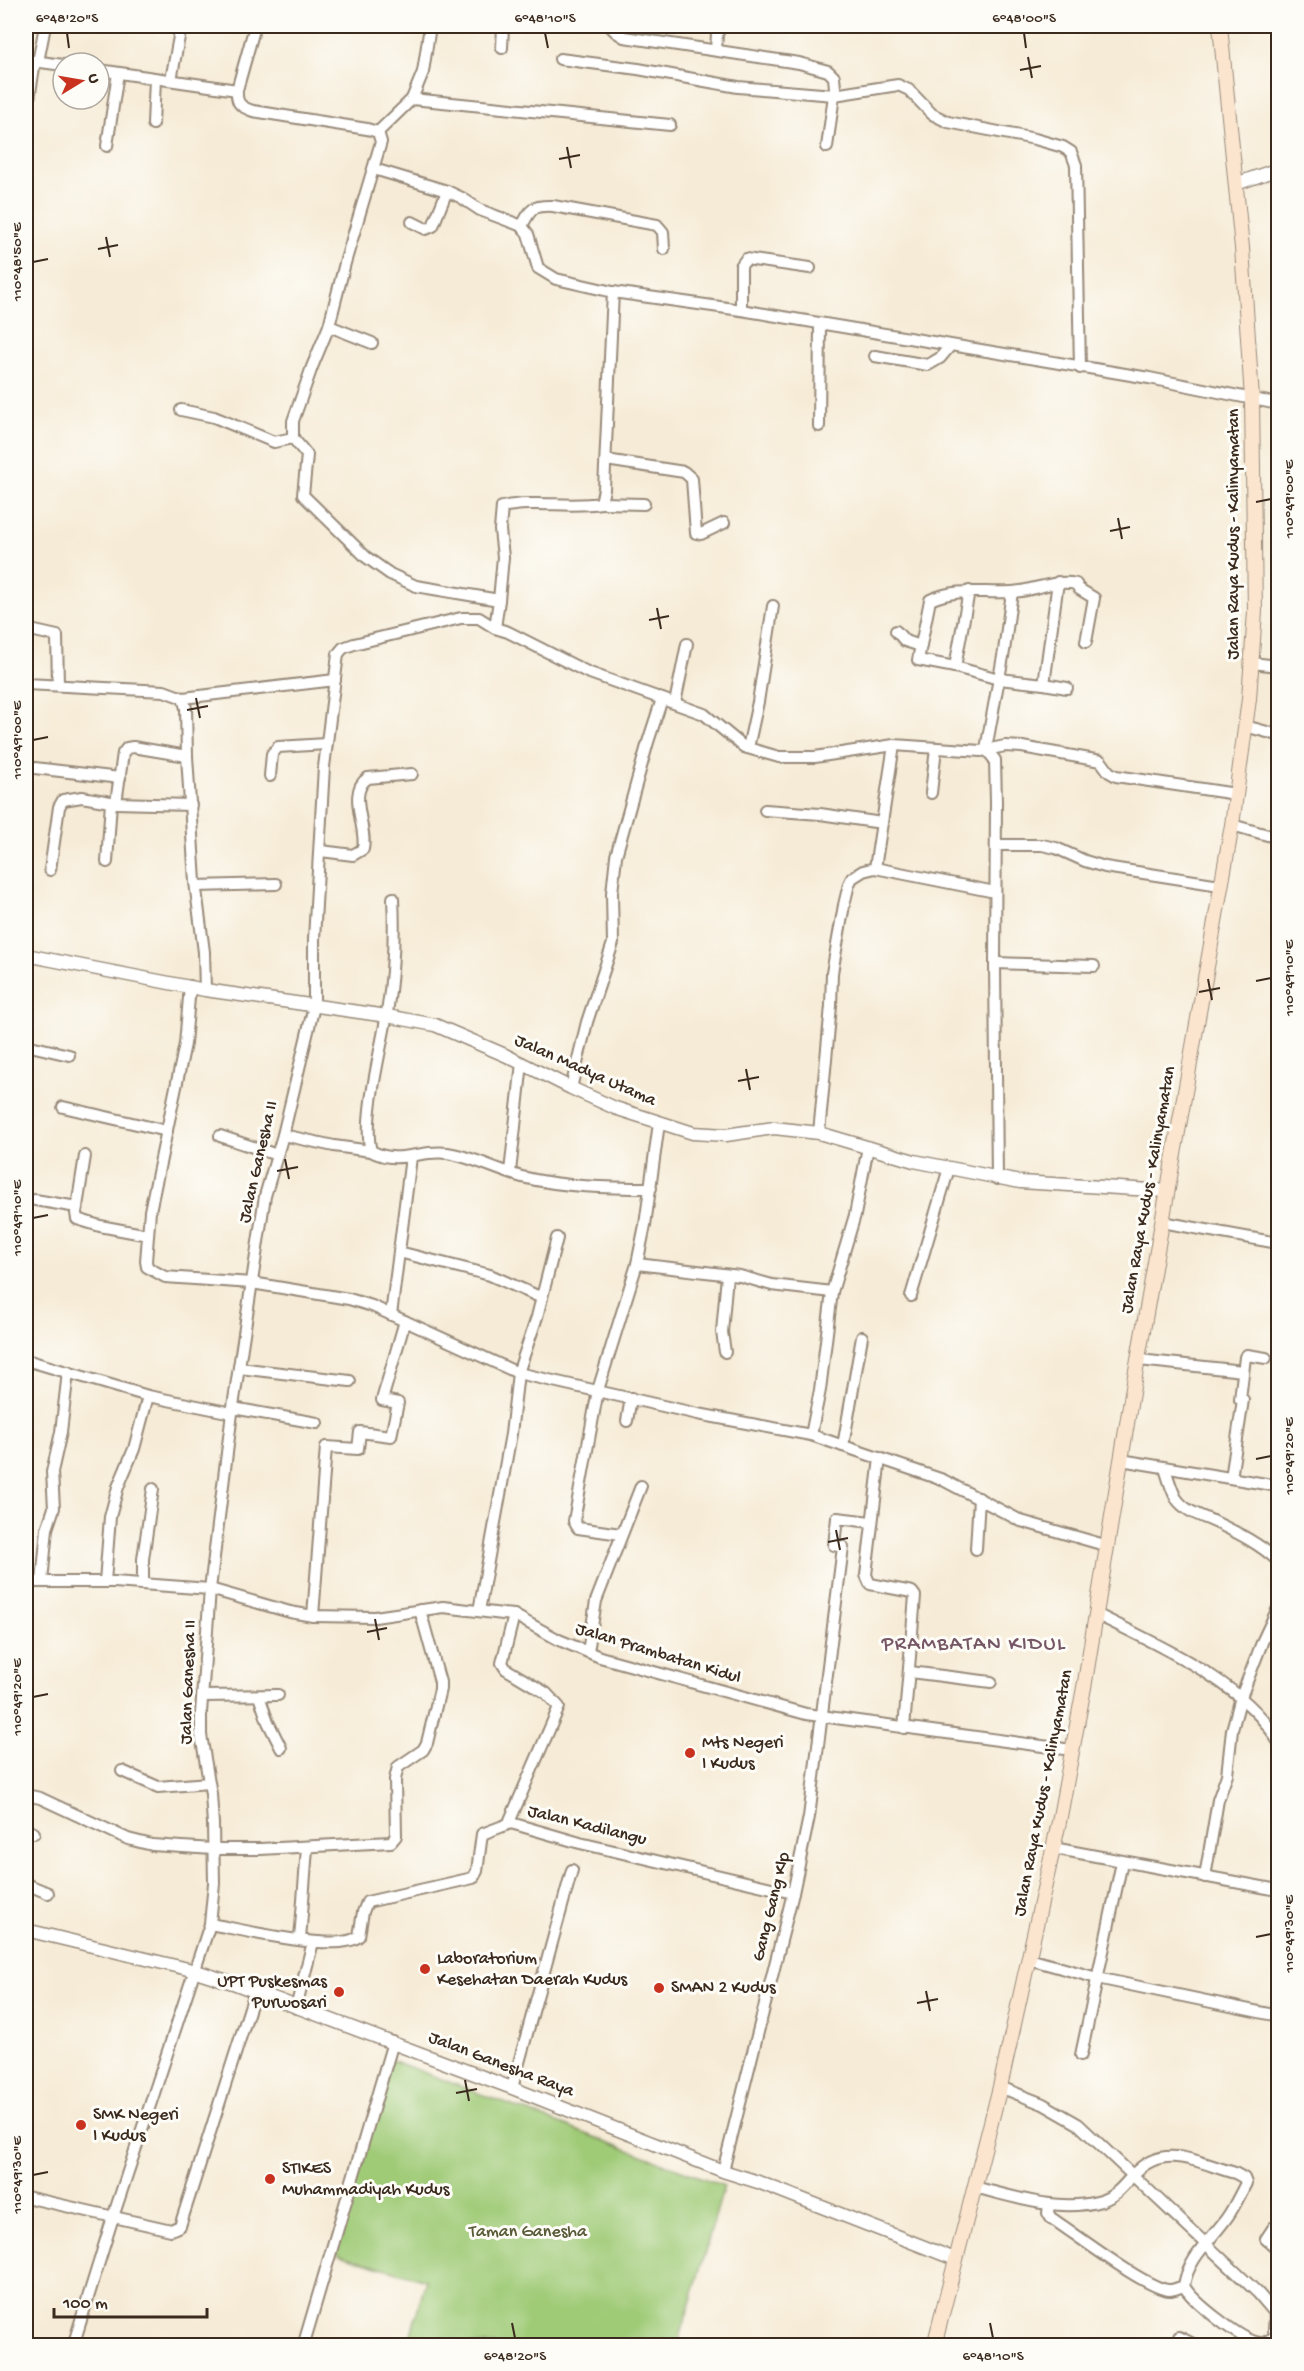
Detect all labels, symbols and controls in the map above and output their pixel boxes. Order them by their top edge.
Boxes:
text: 6°48'20"S [36,10,98,28]
text: 6°48'10"S [514,10,576,28]
text: 6°48'00"S [992,10,1056,28]
north arrow [51,51,111,111]
text: U [82,72,103,86]
text: 110°48'50"E [9,222,27,302]
street label: Jalan Raya Kudus - Kalinyamatan [1224,408,1245,659]
text: 110°49'00"E [1281,459,1299,539]
text: 110°49'00"E [9,700,27,780]
text: 110°49'10"E [1281,939,1299,1017]
street label: Jalan Madya Utama [511,1030,660,1112]
street label: Jalan Raya Kudus - Kalinyamatan [1117,1064,1181,1315]
street label: Jalan Ganesha II [235,1099,283,1225]
text: 110°49'10"E [9,1179,27,1257]
text: 110°49'20"E [1281,1417,1299,1496]
street label: Jalan Ganesha II [176,1619,202,1745]
street label: Jalan Prambatan Kidul [573,1619,743,1689]
district label: PRAMBATAN KIDUL [881,1633,1066,1658]
text: 110°49'20"E [9,1658,27,1737]
street label: Jalan Raya Kudus - Kalinyamatan [1010,1667,1078,1918]
place label: Mts Negeri I Kudus [702,1733,784,1775]
marker: Mts Negeri I Kudus [683,1746,697,1760]
street label: Jalan Kadilangu [525,1801,649,1851]
street label: Gang Gang Klp [748,1850,796,1964]
text: 110°49'30"E [1281,1895,1299,1974]
place label: Laboratorium Kesehatan Daerah Kudus [437,1949,629,1991]
marker: Laboratorium Kesehatan Daerah Kudus [418,1962,432,1976]
place label: UPT Puskesmas Purwosari [217,1972,328,2014]
place label: SMAN 2 Kudus [671,1978,777,1999]
marker: SMAN 2 Kudus [652,1981,666,1995]
marker: UPT Puskesmas Purwosari [332,1985,346,1999]
street label: Jalan Ganesha Raya [425,2028,578,2103]
place label: SMK Negeri I Kudus [93,2105,179,2147]
marker: SMK Negeri I Kudus [74,2118,88,2132]
text: 110°49'30"E [9,2136,27,2215]
place label: STIKES Muhammadiyah Kudus [282,2159,451,2201]
marker: STIKES Muhammadiyah Kudus [263,2172,277,2186]
park label: Taman Ganesha [468,2222,588,2243]
scale bar [54,2281,207,2319]
text: 100 m [62,2294,108,2315]
text: 6°48'20"S [484,2348,546,2366]
text: 6°48'10"S [962,2348,1024,2366]

